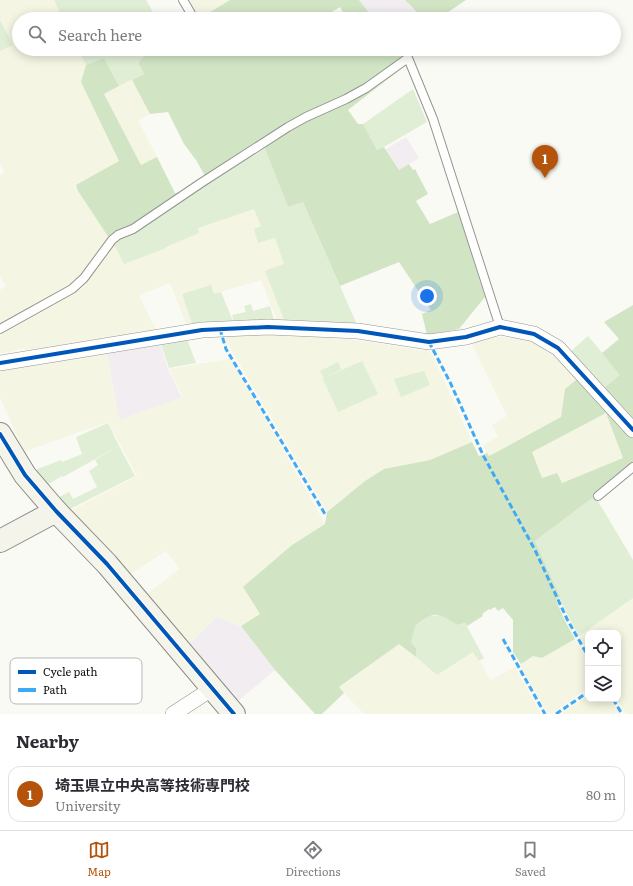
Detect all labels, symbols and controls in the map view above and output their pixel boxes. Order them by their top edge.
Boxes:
search box [12,12,621,56]
icon: search [26,23,48,45]
text: Search here [58,23,142,46]
pin: 1 [532,145,558,178]
your location [417,286,437,306]
map controls [585,630,621,702]
button: locate [585,630,621,666]
legend [10,658,142,704]
text: Cycle path [43,663,98,679]
button: layers [585,666,621,702]
text: Path [43,681,67,697]
text: Nearby [16,728,79,753]
text: 埼玉県立中央高等技術専門校 [55,773,250,796]
text: 1 [27,785,33,804]
text: 80 m [586,785,616,804]
text: University [55,796,120,815]
tab: Map [87,839,111,879]
tab: Directions [285,839,340,879]
tab: Saved [515,839,546,879]

